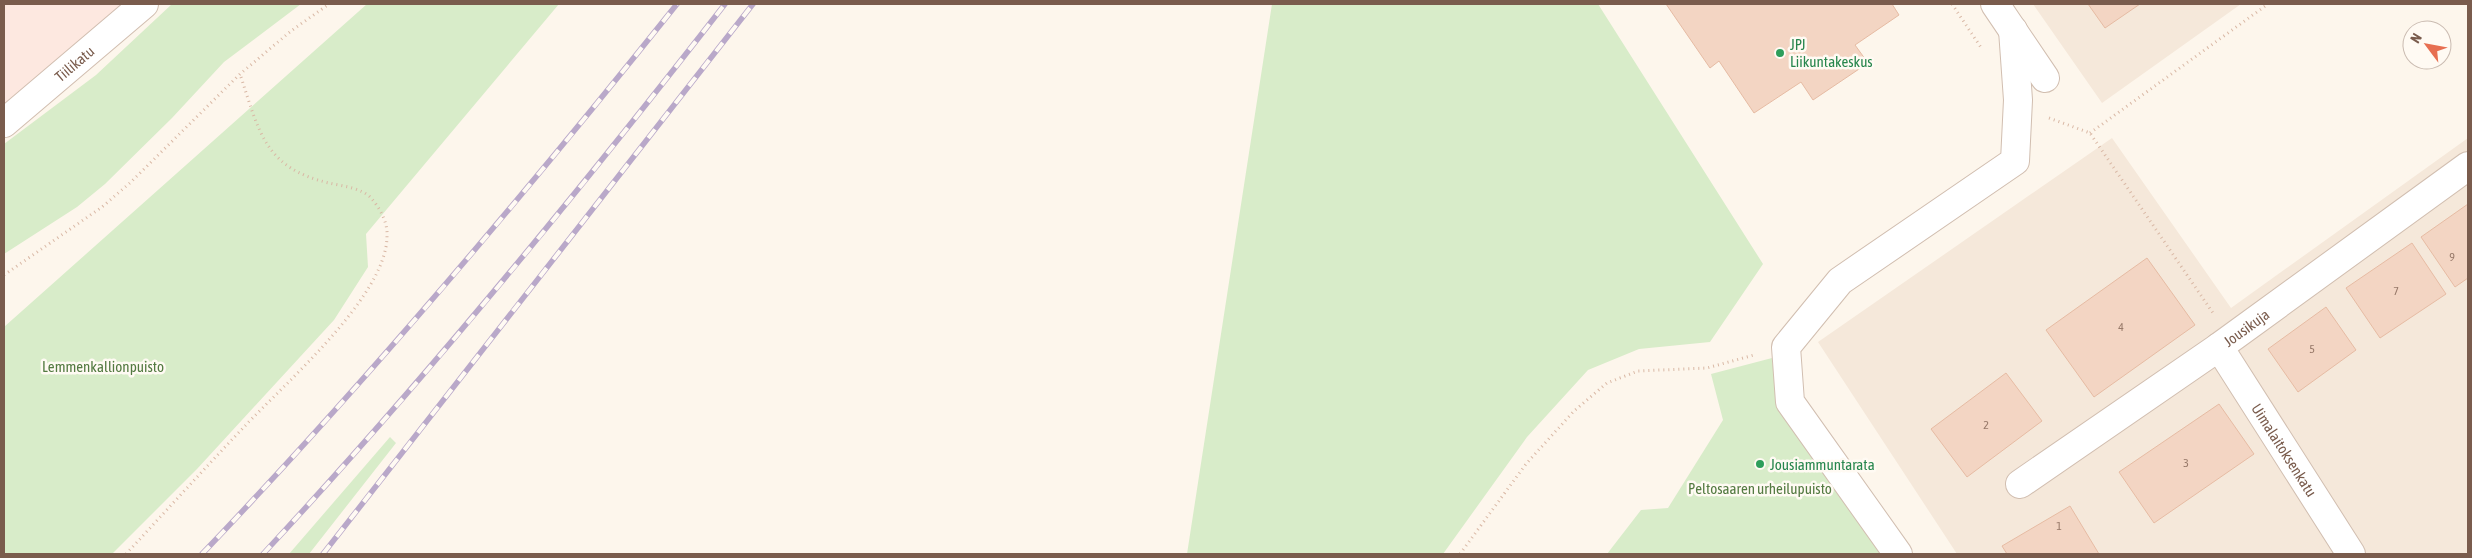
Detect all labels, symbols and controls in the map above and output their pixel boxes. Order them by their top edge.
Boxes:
north arrow [2402,20,2452,70]
text: N [2407,30,2425,46]
place label: JPJ Liikuntakeskus [1790,36,1873,70]
street label: Tiilikatu [51,42,97,85]
marker: JPJ Liikuntakeskus [1774,47,1786,59]
house number: 9 [2449,250,2455,264]
house number: 7 [2393,284,2399,298]
street label: Jousikuja [2220,305,2272,350]
house number: 4 [2118,320,2124,334]
house number: 5 [2309,342,2315,356]
park label: Lemmenkallionpuisto [42,358,164,375]
street label: Uimalaitoksenkatu [2249,400,2321,500]
house number: 2 [1983,418,1989,432]
place label: Jousiammuntarata [1770,456,1875,473]
house number: 3 [2183,456,2189,470]
marker: Jousiammuntarata [1754,458,1766,470]
park label: Peltosaaren urheilupuisto [1688,480,1832,497]
house number: 1 [2056,519,2062,533]

